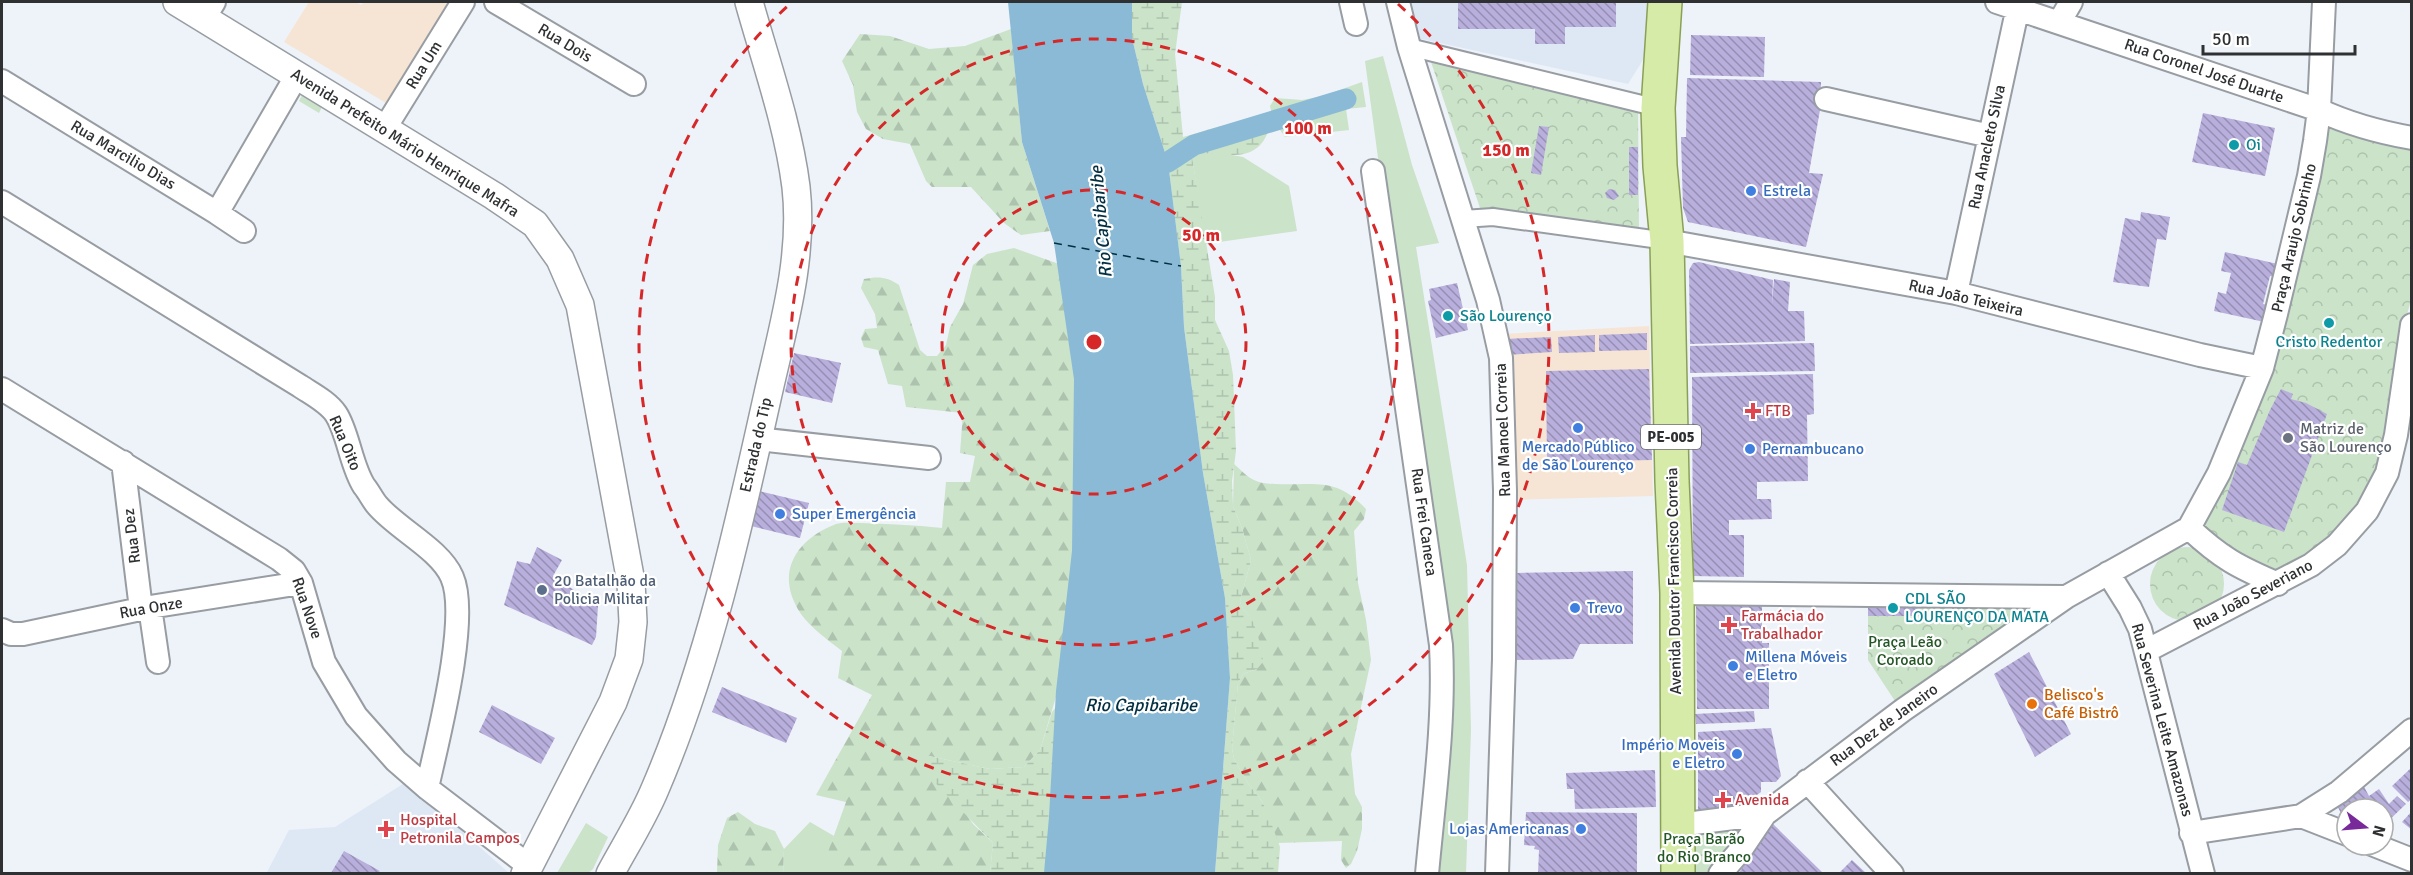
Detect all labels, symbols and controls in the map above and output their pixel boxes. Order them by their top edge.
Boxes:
scale bar [2203,18,2354,56]
street label: Rua Dois [534,19,596,67]
text: 50 m [2212,28,2250,50]
street label: Rua Coronel José Duarte [2122,34,2286,108]
street label: Rua Um [401,37,447,93]
street label: Avenida Prefeito Mário Henrique Mafra [287,64,523,222]
street label: Rua Anacleto Silva [1964,83,2010,211]
street label: Rua Marcilio Dias [67,116,179,194]
text: 100 m [1284,117,1332,139]
place label: Oi [2246,135,2261,155]
marker: Oi [2227,138,2241,152]
text: 150 m [1482,139,1530,161]
street label: Praça Araujo Sobrinho [2267,162,2321,314]
water label: Rio Capibaribe [1085,164,1117,279]
place label: Estrela [1763,181,1811,201]
marker: Estrela [1744,184,1758,198]
text: 50 m [1182,224,1220,246]
street label: Rua João Teixeira [1907,275,2025,321]
place label: São Lourenço [1460,306,1552,326]
marker: São Lourenço [1441,309,1455,323]
marker: Cristo Redentor [2322,316,2336,330]
centre of rings [1084,332,1104,352]
place label: Cristo Redentor [2276,332,2382,352]
street label: Rua Manoel Correia [1491,363,1515,497]
street label: Estrada do Tip [735,396,777,494]
place label: FTB [1765,401,1791,421]
marker: FTB [1746,404,1760,418]
street label: Rua Oito [324,412,366,474]
place label: Matriz de São Lourenço [2300,419,2392,457]
marker: Mercado Público de São Lourenço [1571,421,1585,435]
road number: PE-005 [1641,425,1701,449]
marker: Matriz de São Lourenço [2281,431,2295,445]
place label: Mercado Público de São Lourenço [1521,437,1635,475]
place label: Pernambucano [1762,439,1864,459]
marker: Pernambucano [1743,442,1757,456]
street label: Rua Frei Caneca [1407,467,1441,577]
street label: Avenida Doutor Francisco Correia [1662,467,1686,695]
place label: Super Emergência [792,504,916,524]
street label: Rua Dez [119,507,145,565]
marker: Super Emergência [773,507,787,521]
street label: Rua João Severiano [2190,555,2316,635]
place label: 20 Batalhão da Policia Militar [554,571,656,609]
street label: Rua Nove [287,575,327,641]
marker: 20 Batalhão da Policia Militar [535,583,549,597]
place label: CDL SÃO LOURENÇO DA MATA [1905,589,2049,627]
street label: Rua Onze [118,593,184,623]
place label: Trevo [1587,598,1623,618]
marker: Trevo [1568,601,1582,615]
marker: CDL SÃO LOURENÇO DA MATA [1886,601,1900,615]
place label: Farmácia do Trabalhador [1741,606,1824,644]
marker: Farmácia do Trabalhador [1722,618,1736,632]
street label: Rua Severina Leite Amazonas [2127,621,2197,819]
park label: Praça Leão Coroado [1868,632,1942,670]
place label: Millena Móveis e Eletro [1745,647,1847,685]
marker: Millena Móveis e Eletro [1726,659,1740,673]
street label: Rua Dez de Janeiro [1826,679,1942,771]
place label: Belisco's Café Bistrô [2044,685,2119,723]
water label: Rio Capibaribe [1085,694,1198,716]
marker: Belisco's Café Bistrô [2025,697,2039,711]
place label: Império Moveis e Eletro [1621,735,1725,773]
marker: Império Moveis e Eletro [1730,747,1744,761]
place label: Avenida [1735,790,1789,810]
marker: Avenida [1716,793,1730,807]
north arrow [2335,797,2395,857]
place label: Hospital Petronila Campos [400,810,520,848]
place label: Lojas Americanas [1449,819,1569,839]
marker: Hospital Petronila Campos [377,820,395,838]
marker: Lojas Americanas [1574,822,1588,836]
text: N [2367,823,2390,839]
park label: Praça Barão do Rio Branco [1657,829,1751,867]

